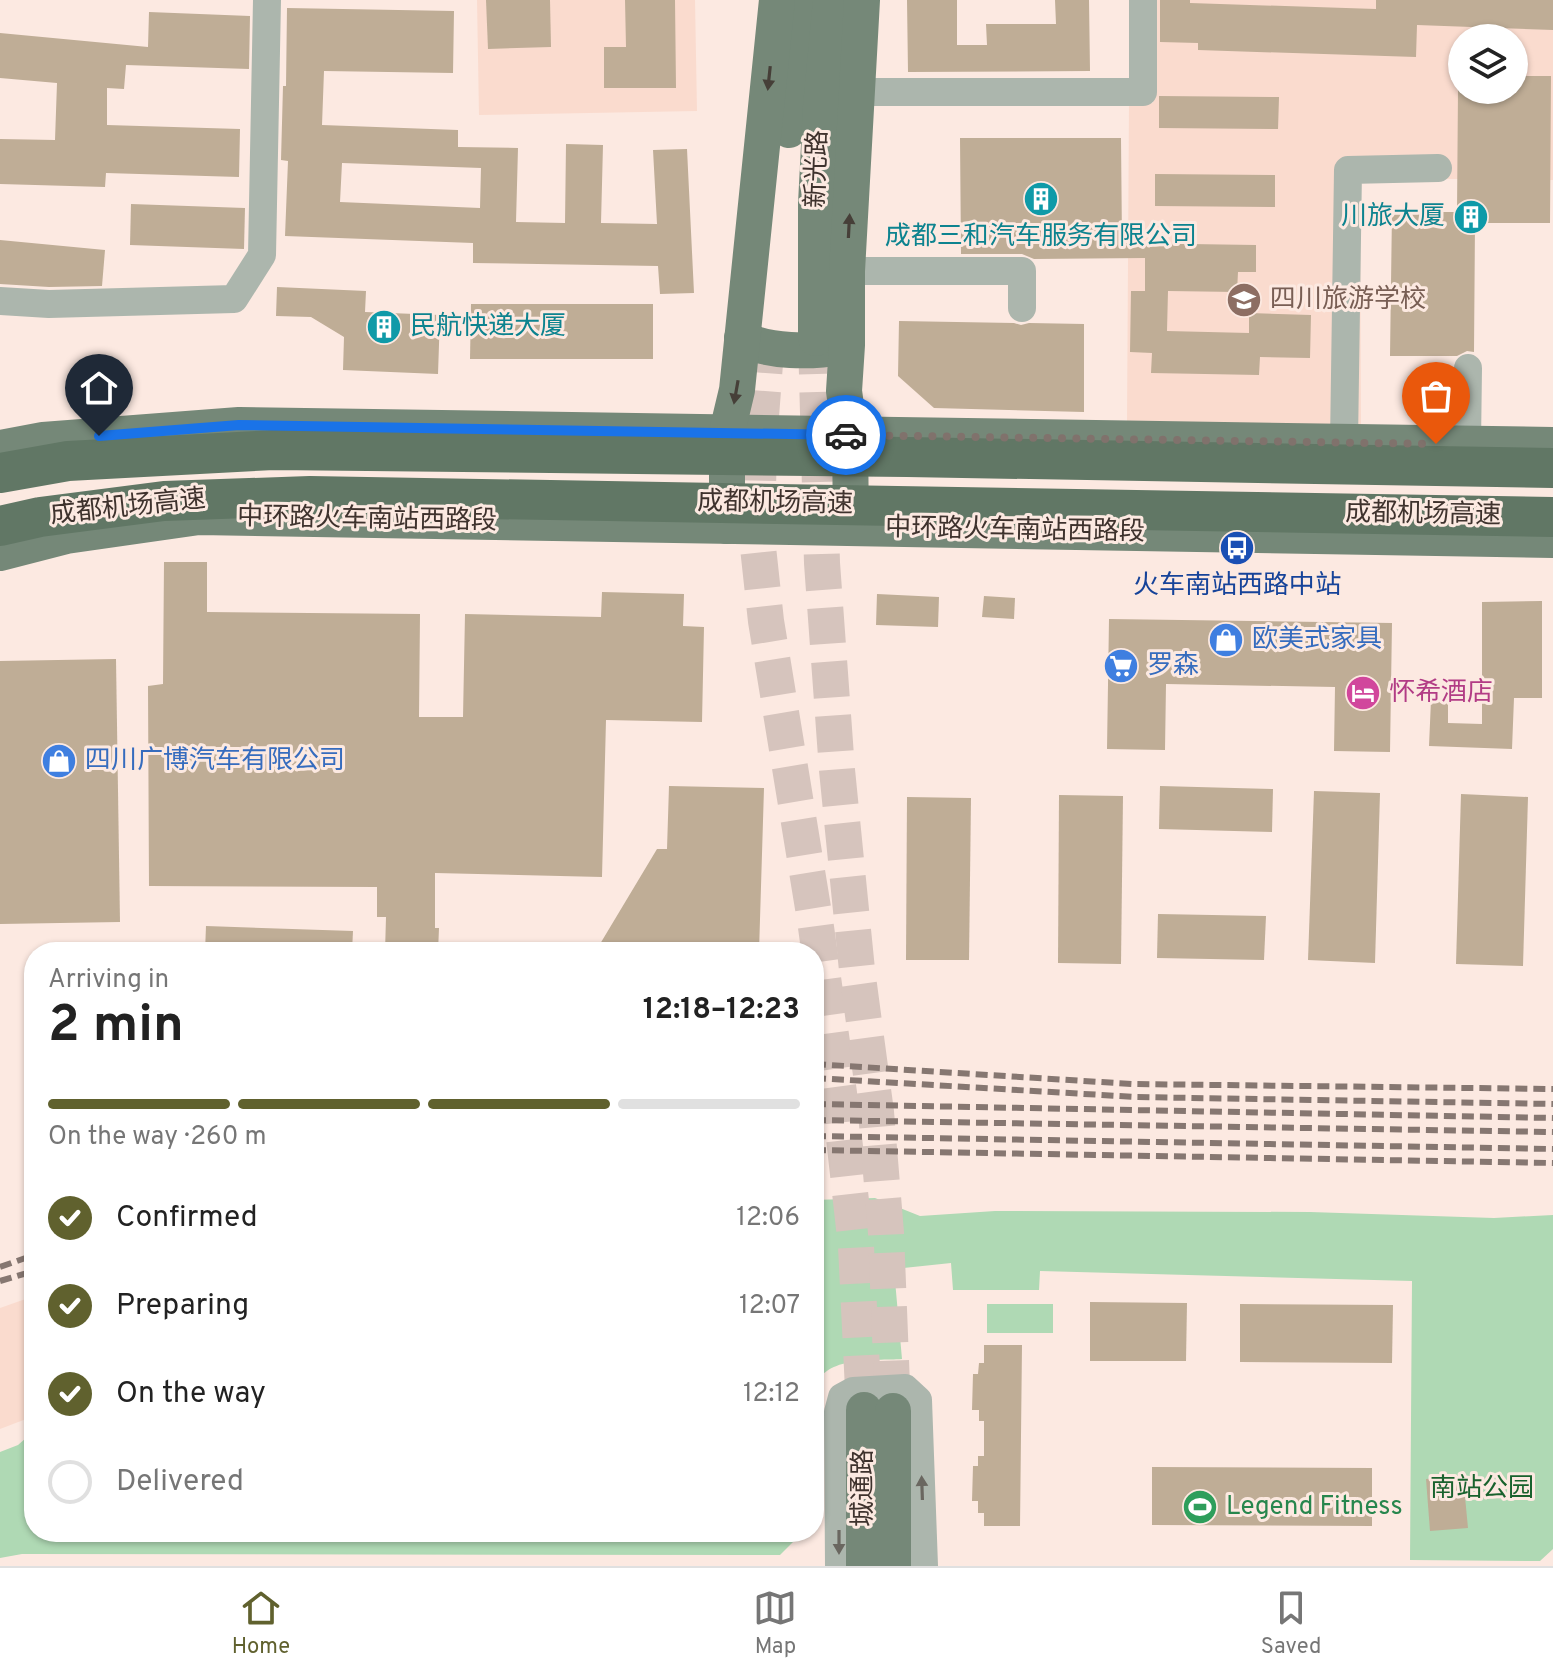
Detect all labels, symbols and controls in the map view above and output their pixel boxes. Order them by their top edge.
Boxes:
map controls [1448,24,1528,104]
button: layers [1448,24,1528,104]
one-way arrow [762,66,775,91]
street label: 新光路 [800,129,836,209]
building icon: 成都三和汽车服务有限公司 [1022,180,1060,218]
building icon: 川旅大厦 [1452,198,1490,236]
place label: 川旅大厦 [1341,201,1445,234]
one-way arrow [843,213,856,238]
place label: 成都三和汽车服务有限公司 [885,221,1197,254]
school or university icon: 四川旅游学校 [1225,281,1263,319]
place label: 四川旅游学校 [1270,284,1426,317]
building icon: 民航快递大厦 [365,308,403,346]
place label: 民航快递大厦 [410,311,566,344]
pin [65,354,133,436]
pin [1402,362,1470,444]
icon: home [77,366,121,410]
icon: bag [1414,374,1458,418]
one-way arrow [729,380,742,405]
courier [806,395,886,475]
icon: car [824,413,868,457]
street label: 成都机场高速 [49,483,207,533]
street label: 成都机场高速 [697,486,853,522]
street label: 成都机场高速 [1345,497,1501,533]
street label: 中环路火车南站西路段 [237,501,497,539]
street label: 中环路火车南站西路段 [885,512,1145,550]
bus stop icon: 火车南站西路中站 [1218,529,1256,567]
place label: 火车南站西路中站 [1133,570,1341,603]
shop icon: 欧美式家具 [1207,621,1245,659]
place label: 欧美式家具 [1252,624,1382,657]
supermarket icon: 罗森 [1102,647,1140,685]
place label: 罗森 [1147,650,1199,683]
hotel icon: 怀希酒店 [1344,674,1382,712]
place label: 怀希酒店 [1389,677,1493,710]
shop icon: 四川广博汽车有限公司 [40,742,78,780]
place label: 四川广博汽车有限公司 [85,745,345,778]
text: Arriving in [48,964,169,997]
text: 12:18–12:23 [643,992,800,1029]
text: 2 min [48,994,184,1060]
text: On the way · 260 m [48,1121,266,1154]
icon: check [48,1196,92,1240]
text: Confirmed [116,1200,258,1237]
text: 12:06 [736,1202,800,1235]
icon: check [48,1284,92,1328]
text: Preparing [116,1288,249,1325]
text: 12:07 [739,1290,800,1323]
icon: check [48,1372,92,1416]
text: On the way [116,1376,266,1413]
text: 12:12 [743,1378,800,1411]
street label: 城通路 [848,1449,881,1527]
text: Delivered [116,1464,244,1501]
park label: 南站公园 [1430,1473,1534,1506]
one-way arrow [915,1475,928,1500]
sports icon: Legend Fitness [1181,1488,1219,1526]
place label: Legend Fitness [1226,1491,1403,1524]
one-way arrow [833,1530,845,1555]
tab: Home [232,1586,290,1661]
tab: Map [753,1586,797,1661]
tab: Saved [1261,1586,1321,1661]

